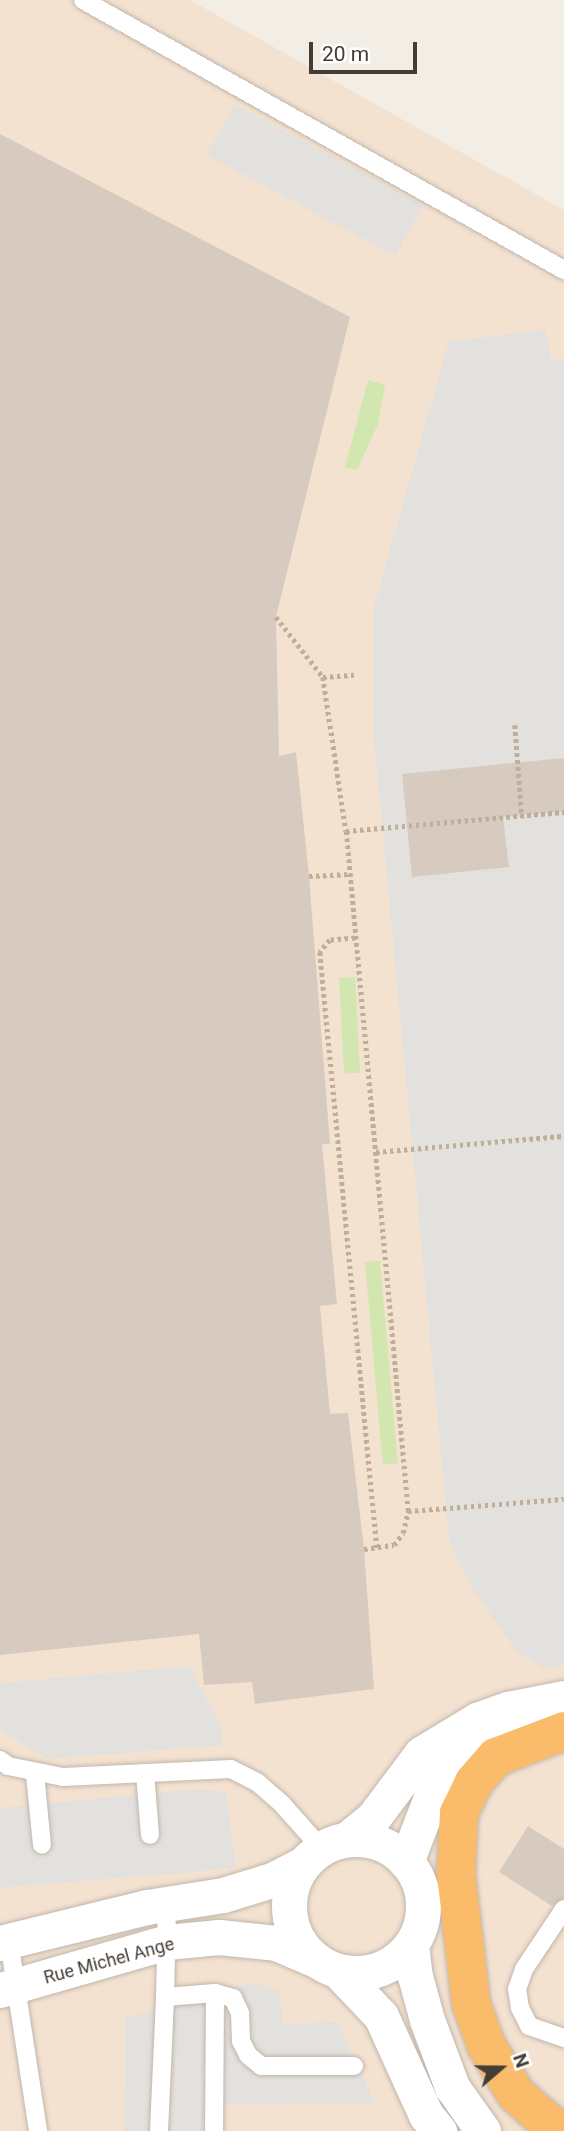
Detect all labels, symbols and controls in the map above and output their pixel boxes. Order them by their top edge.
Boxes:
scale bar [312,28,420,72]
text: 20 m [322,42,369,66]
street label: Rue Michel Ange [41,1933,177,1989]
north arrow [466,2033,536,2103]
text: N [508,2050,534,2071]

